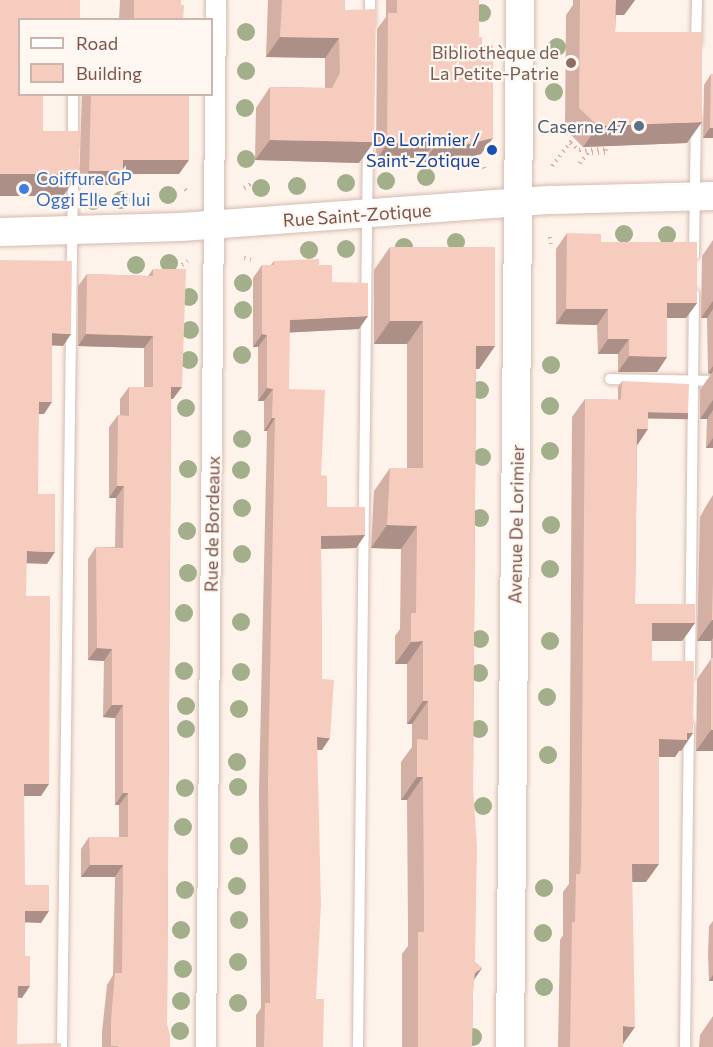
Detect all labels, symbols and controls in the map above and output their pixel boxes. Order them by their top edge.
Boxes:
legend [18,18,213,96]
text: Road [76,32,118,54]
place label: Bibliothèque de La Petite-Patrie [430,42,559,84]
marker: Bibliothèque de La Petite-Patrie [564,56,578,70]
text: Building [76,62,142,84]
place label: Caserne 47 [537,115,627,137]
marker: Caserne 47 [632,119,646,133]
place label: De Lorimier / Saint-Zotique [366,129,480,172]
marker: De Lorimier / Saint-Zotique [485,143,499,157]
place label: Coiffure GP Oggi Elle et lui [36,168,151,210]
marker: Coiffure GP Oggi Elle et lui [17,182,31,196]
street label: Rue Saint-Zotique [282,199,432,231]
street label: Avenue De Lorimier [504,444,528,604]
street label: Rue de Bordeaux [200,456,224,592]

